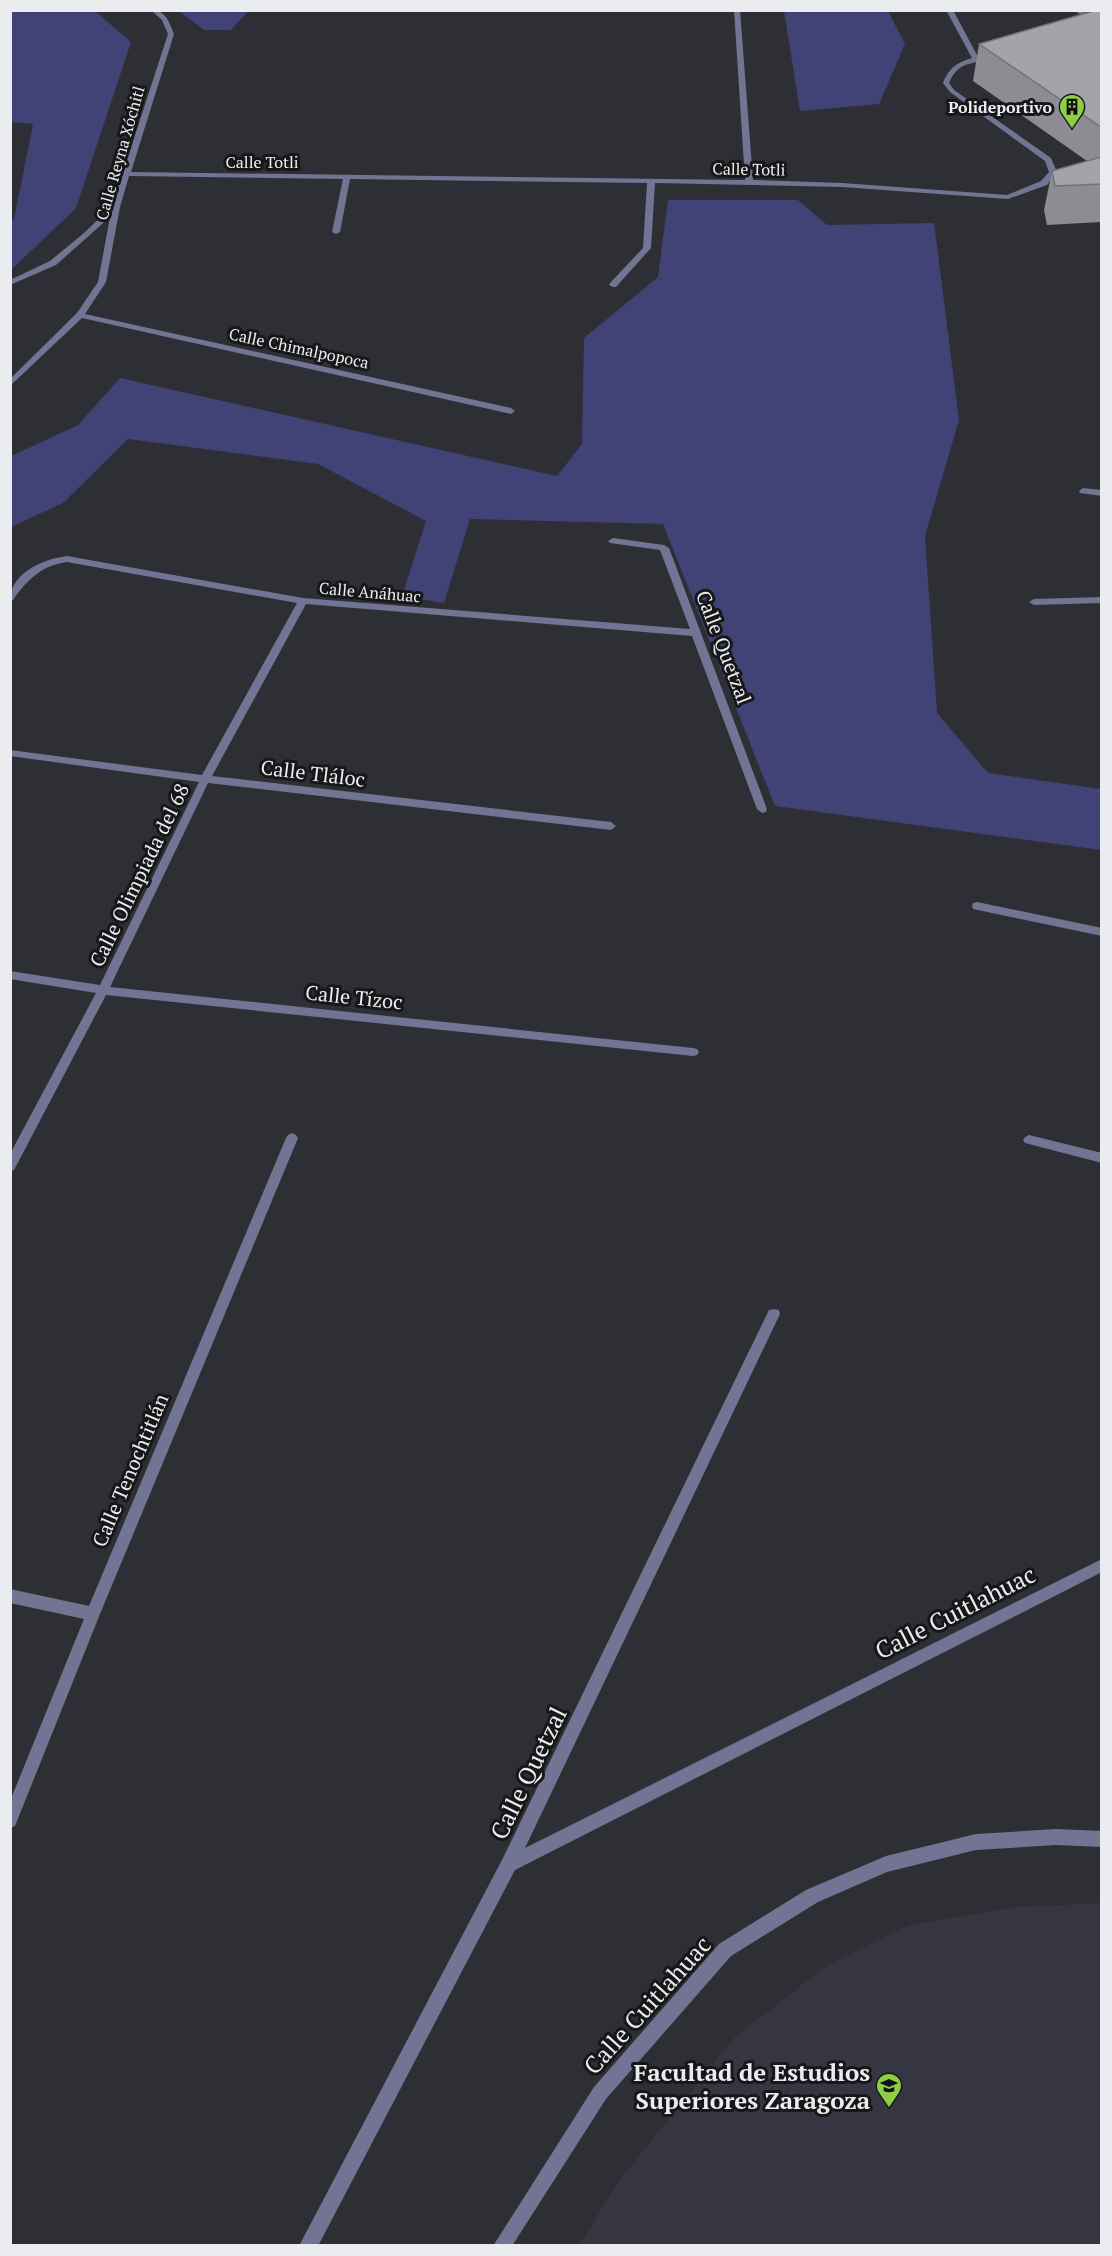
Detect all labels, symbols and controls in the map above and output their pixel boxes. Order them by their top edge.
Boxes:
street label: Calle Reyna Xóchitl [90,83,150,223]
building icon: Polideportivo [1057,92,1087,130]
place label: Polideportivo [948,96,1052,118]
street label: Calle Totli [225,151,299,173]
street label: Calle Totli [712,157,786,181]
street label: Calle Chimalpopoca [227,322,371,374]
street label: Calle Anáhuac [318,577,422,607]
street label: Calle Quetzal [690,586,758,708]
street label: Calle Tláloc [259,753,367,793]
street label: Calle Olimpiada del 68 [83,779,195,971]
street label: Calle Tízoc [304,978,404,1016]
street label: Calle Tenochtitlán [86,1389,175,1551]
street label: Calle Cuitlahuac [869,1558,1041,1666]
street label: Calle Quetzal [482,1702,574,1844]
street label: Calle Cuitlahuac [576,1929,718,2081]
place label: Facultad de Estudios Superiores Zaragoza [633,2056,871,2116]
school or university icon: Facultad de Estudios Superiores Zaragoza [874,2071,904,2109]

